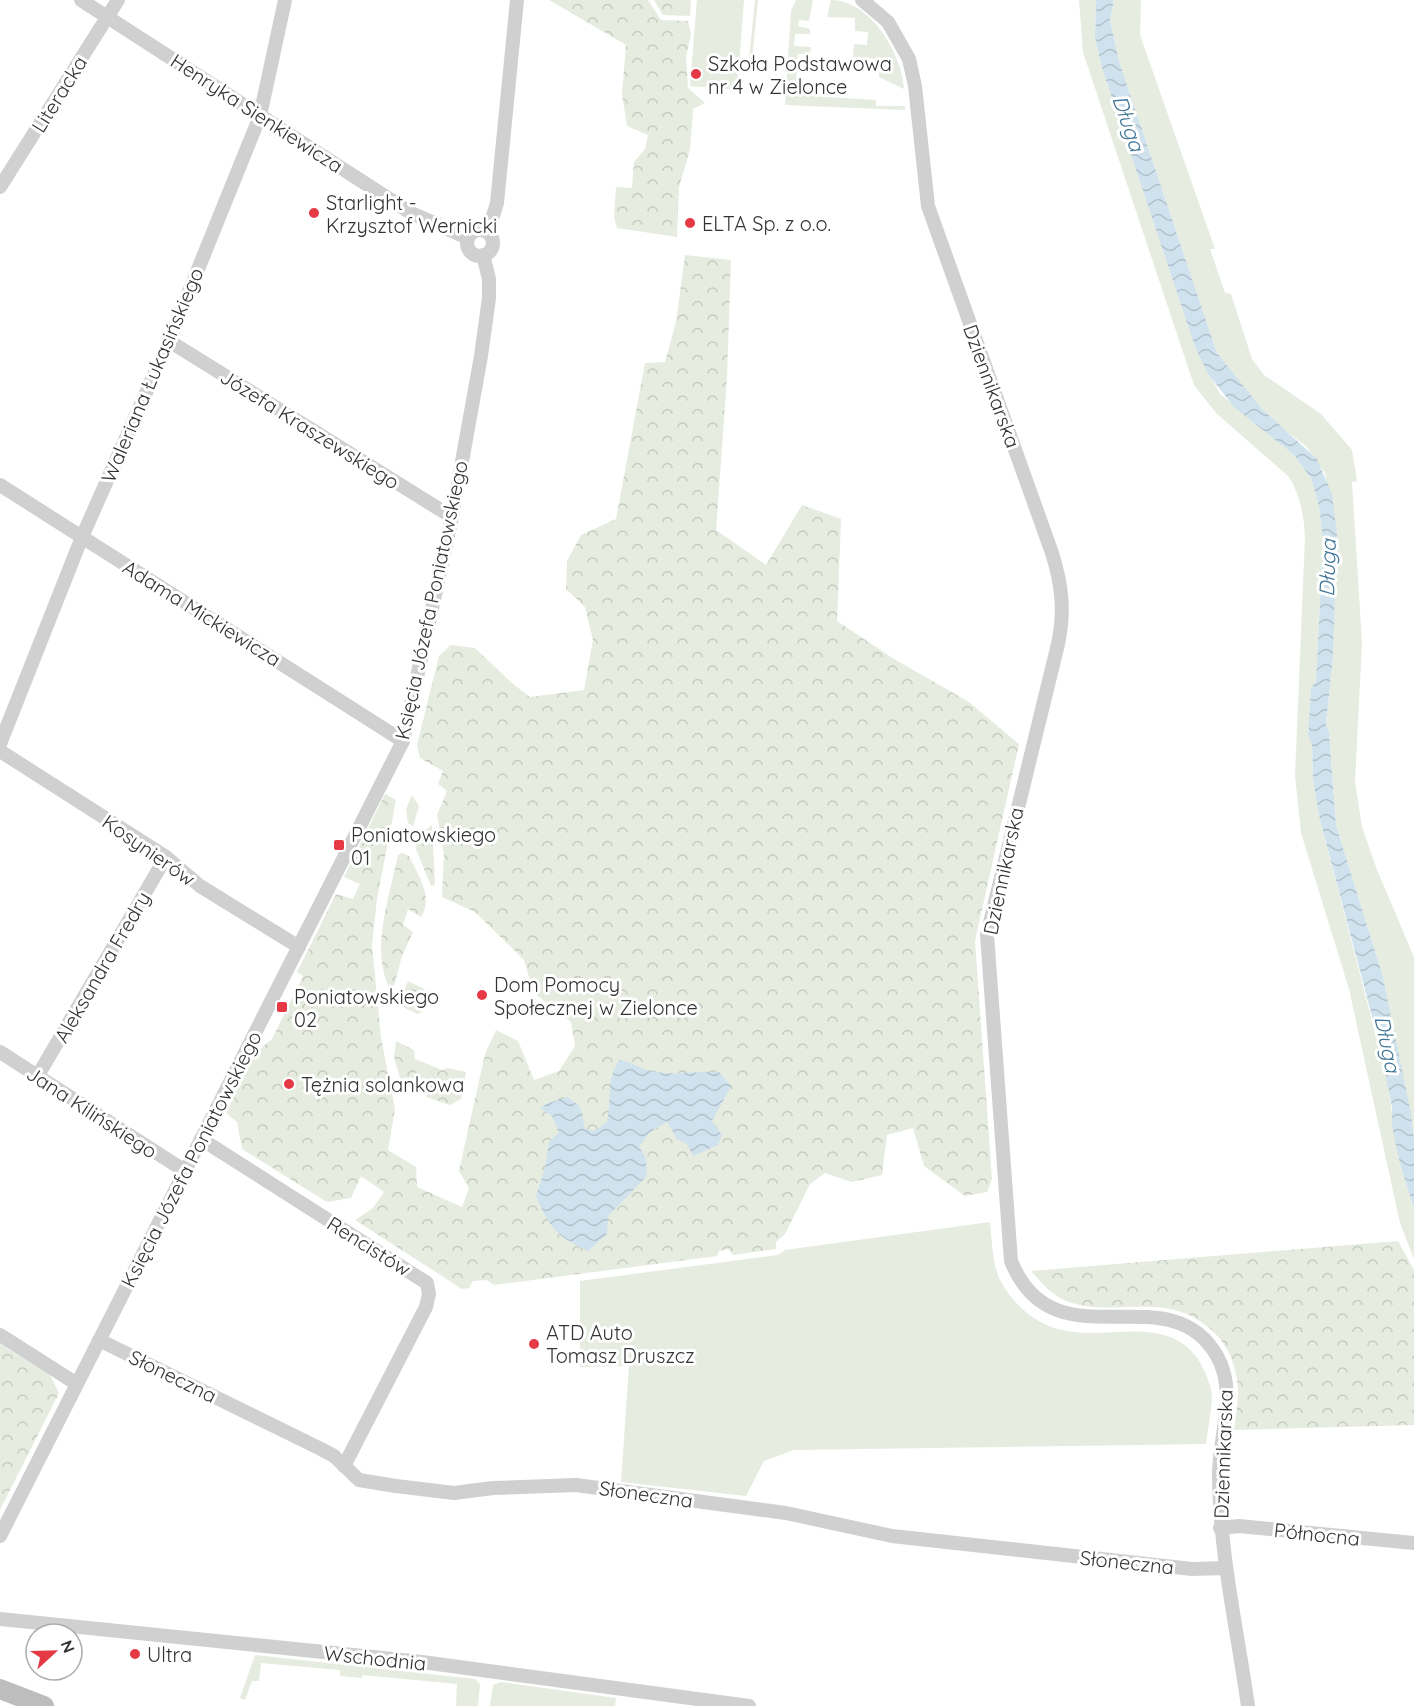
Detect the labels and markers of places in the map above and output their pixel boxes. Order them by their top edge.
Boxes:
place label: Szkoła Podstawowa nr 4 w Zielonce [708,51,892,99]
marker: Szkoła Podstawowa nr 4 w Zielonce [689,67,703,81]
place label: Starlight - Krzysztof Wernicki [326,190,497,238]
marker: Starlight - Krzysztof Wernicki [307,206,321,220]
place label: ELTA Sp. z o.o. [702,211,831,236]
marker: ELTA Sp. z o.o. [683,216,697,230]
place label: Poniatowskiego 01 [351,822,496,870]
marker: Poniatowskiego 01 [332,838,346,852]
place label: Dom Pomocy Społecznej w Zielonce [494,972,698,1020]
place label: Poniatowskiego 02 [294,984,439,1032]
marker: Dom Pomocy Społecznej w Zielonce [475,988,489,1002]
marker: Poniatowskiego 02 [275,1000,289,1014]
place label: Tężnia solankowa [301,1072,464,1097]
marker: Tężnia solankowa [282,1077,296,1091]
place label: ATD Auto Tomasz Druszcz [546,1320,695,1368]
marker: ATD Auto Tomasz Druszcz [527,1337,541,1351]
place label: Ultra [147,1642,192,1667]
marker: Ultra [128,1647,142,1661]

